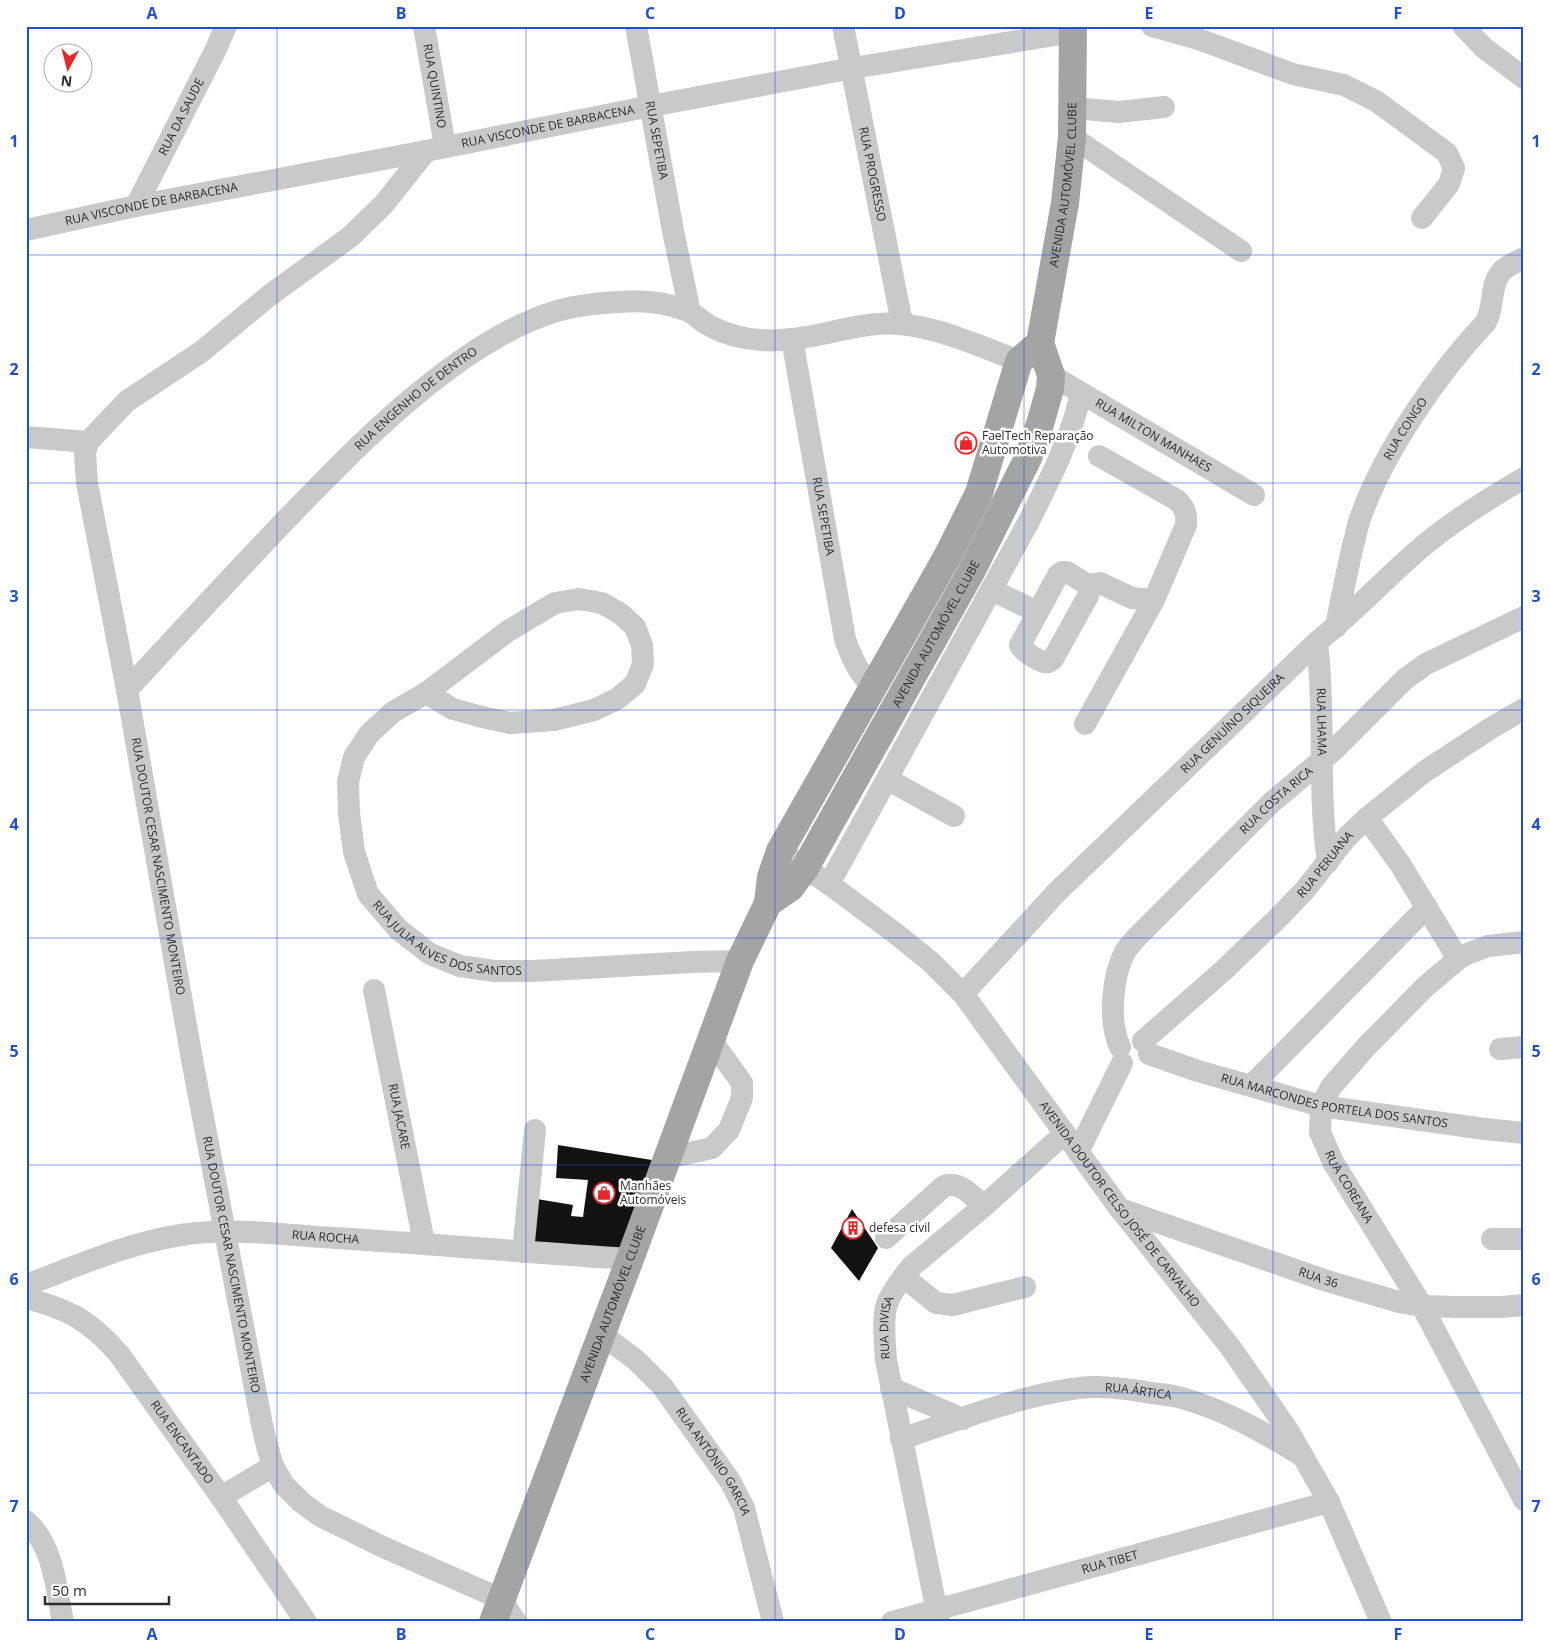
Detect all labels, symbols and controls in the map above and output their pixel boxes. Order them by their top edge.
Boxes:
text: A [146,2,158,24]
text: B [396,2,406,24]
text: C [645,2,655,24]
text: D [894,2,906,24]
text: E [1145,2,1154,24]
text: F [1394,2,1402,24]
north arrow [42,42,92,92]
street label: RUA QUINTINO [419,42,451,130]
text: N [60,71,73,92]
street label: RUA DA SAUDE [154,75,208,158]
street label: RUA VISCONDE DE BARBACENA [460,100,636,152]
street label: RUA SEPETIBA [642,100,673,181]
street label: AVENIDA AUTOMÓVEL CLUBE [1045,102,1080,268]
street label: RUA PROGRESSO [855,125,891,223]
text: 1 [9,130,19,152]
text: 1 [1531,130,1541,152]
street label: RUA VISCONDE DE BARBACENA [63,178,239,229]
street label: RUA ENGENHO DE DENTRO [351,343,481,454]
text: 2 [9,358,19,380]
text: 2 [1531,358,1541,380]
street label: RUA MILTON MANHAES [1092,394,1215,476]
street label: RUA CONGO [1379,394,1431,463]
place label: FaelTech Reparação Automotiva [982,427,1094,458]
shop icon: FaelTech Reparação Automotiva [954,431,978,455]
street label: RUA SEPETIBA [809,476,839,557]
street label: AVENIDA AUTOMÓVEL CLUBE [888,557,984,710]
text: 3 [9,585,19,607]
text: 3 [1531,585,1541,607]
street label: RUA GENUÍNO SIQUEIRA [1176,669,1288,777]
street label: RUA LHAMA [1313,688,1331,756]
street label: RUA DOUTOR CESAR NASCIMENTO MONTEIRO [127,736,190,996]
street label: RUA COSTA RICA [1235,762,1316,838]
text: 4 [9,813,19,835]
text: 4 [1531,813,1541,835]
street label: RUA PERUANA [1293,826,1357,901]
street label: RUA JULIA ALVES DOS SANTOS [369,897,522,979]
text: 5 [9,1040,19,1062]
text: 5 [1531,1040,1541,1062]
street label: RUA MARCONDES PORTELA DOS SANTOS [1219,1069,1449,1132]
street label: RUA JACARE [385,1082,414,1151]
street label: AVENIDA DOUTOR CELSO JOSÉ DE CARVALHO [1036,1097,1204,1311]
street label: RUA DOUTOR CESAR NASCIMENTO MONTEIRO [199,1135,265,1395]
street label: RUA COREANA [1321,1148,1378,1226]
place label: Manhães Automóveis [620,1177,687,1208]
shop icon: Manhães Automóveis [592,1181,616,1205]
building icon: defesa civil [841,1216,865,1240]
place label: defesa civil [869,1219,930,1236]
street label: AVENIDA AUTOMÓVEL CLUBE [575,1223,650,1384]
street label: RUA ROCHA [291,1226,360,1247]
street label: RUA 36 [1297,1263,1340,1292]
text: 6 [9,1268,19,1290]
text: 6 [1531,1268,1541,1290]
street label: RUA DIVISA [875,1293,898,1360]
street label: RUA ÁRTICA [1104,1378,1173,1403]
street label: RUA ENCANTADO [147,1397,218,1487]
street label: RUA ANTÔNIO GARCIA [672,1404,755,1518]
text: 7 [9,1495,19,1517]
text: 7 [1531,1495,1541,1517]
street label: RUA TIBET [1080,1546,1140,1578]
scale bar [45,1573,169,1605]
text: 50 m [52,1580,87,1600]
text: A [146,1623,158,1645]
text: B [396,1623,406,1645]
text: C [645,1623,655,1645]
text: D [894,1623,906,1645]
text: E [1145,1623,1154,1645]
text: F [1394,1623,1402,1645]

